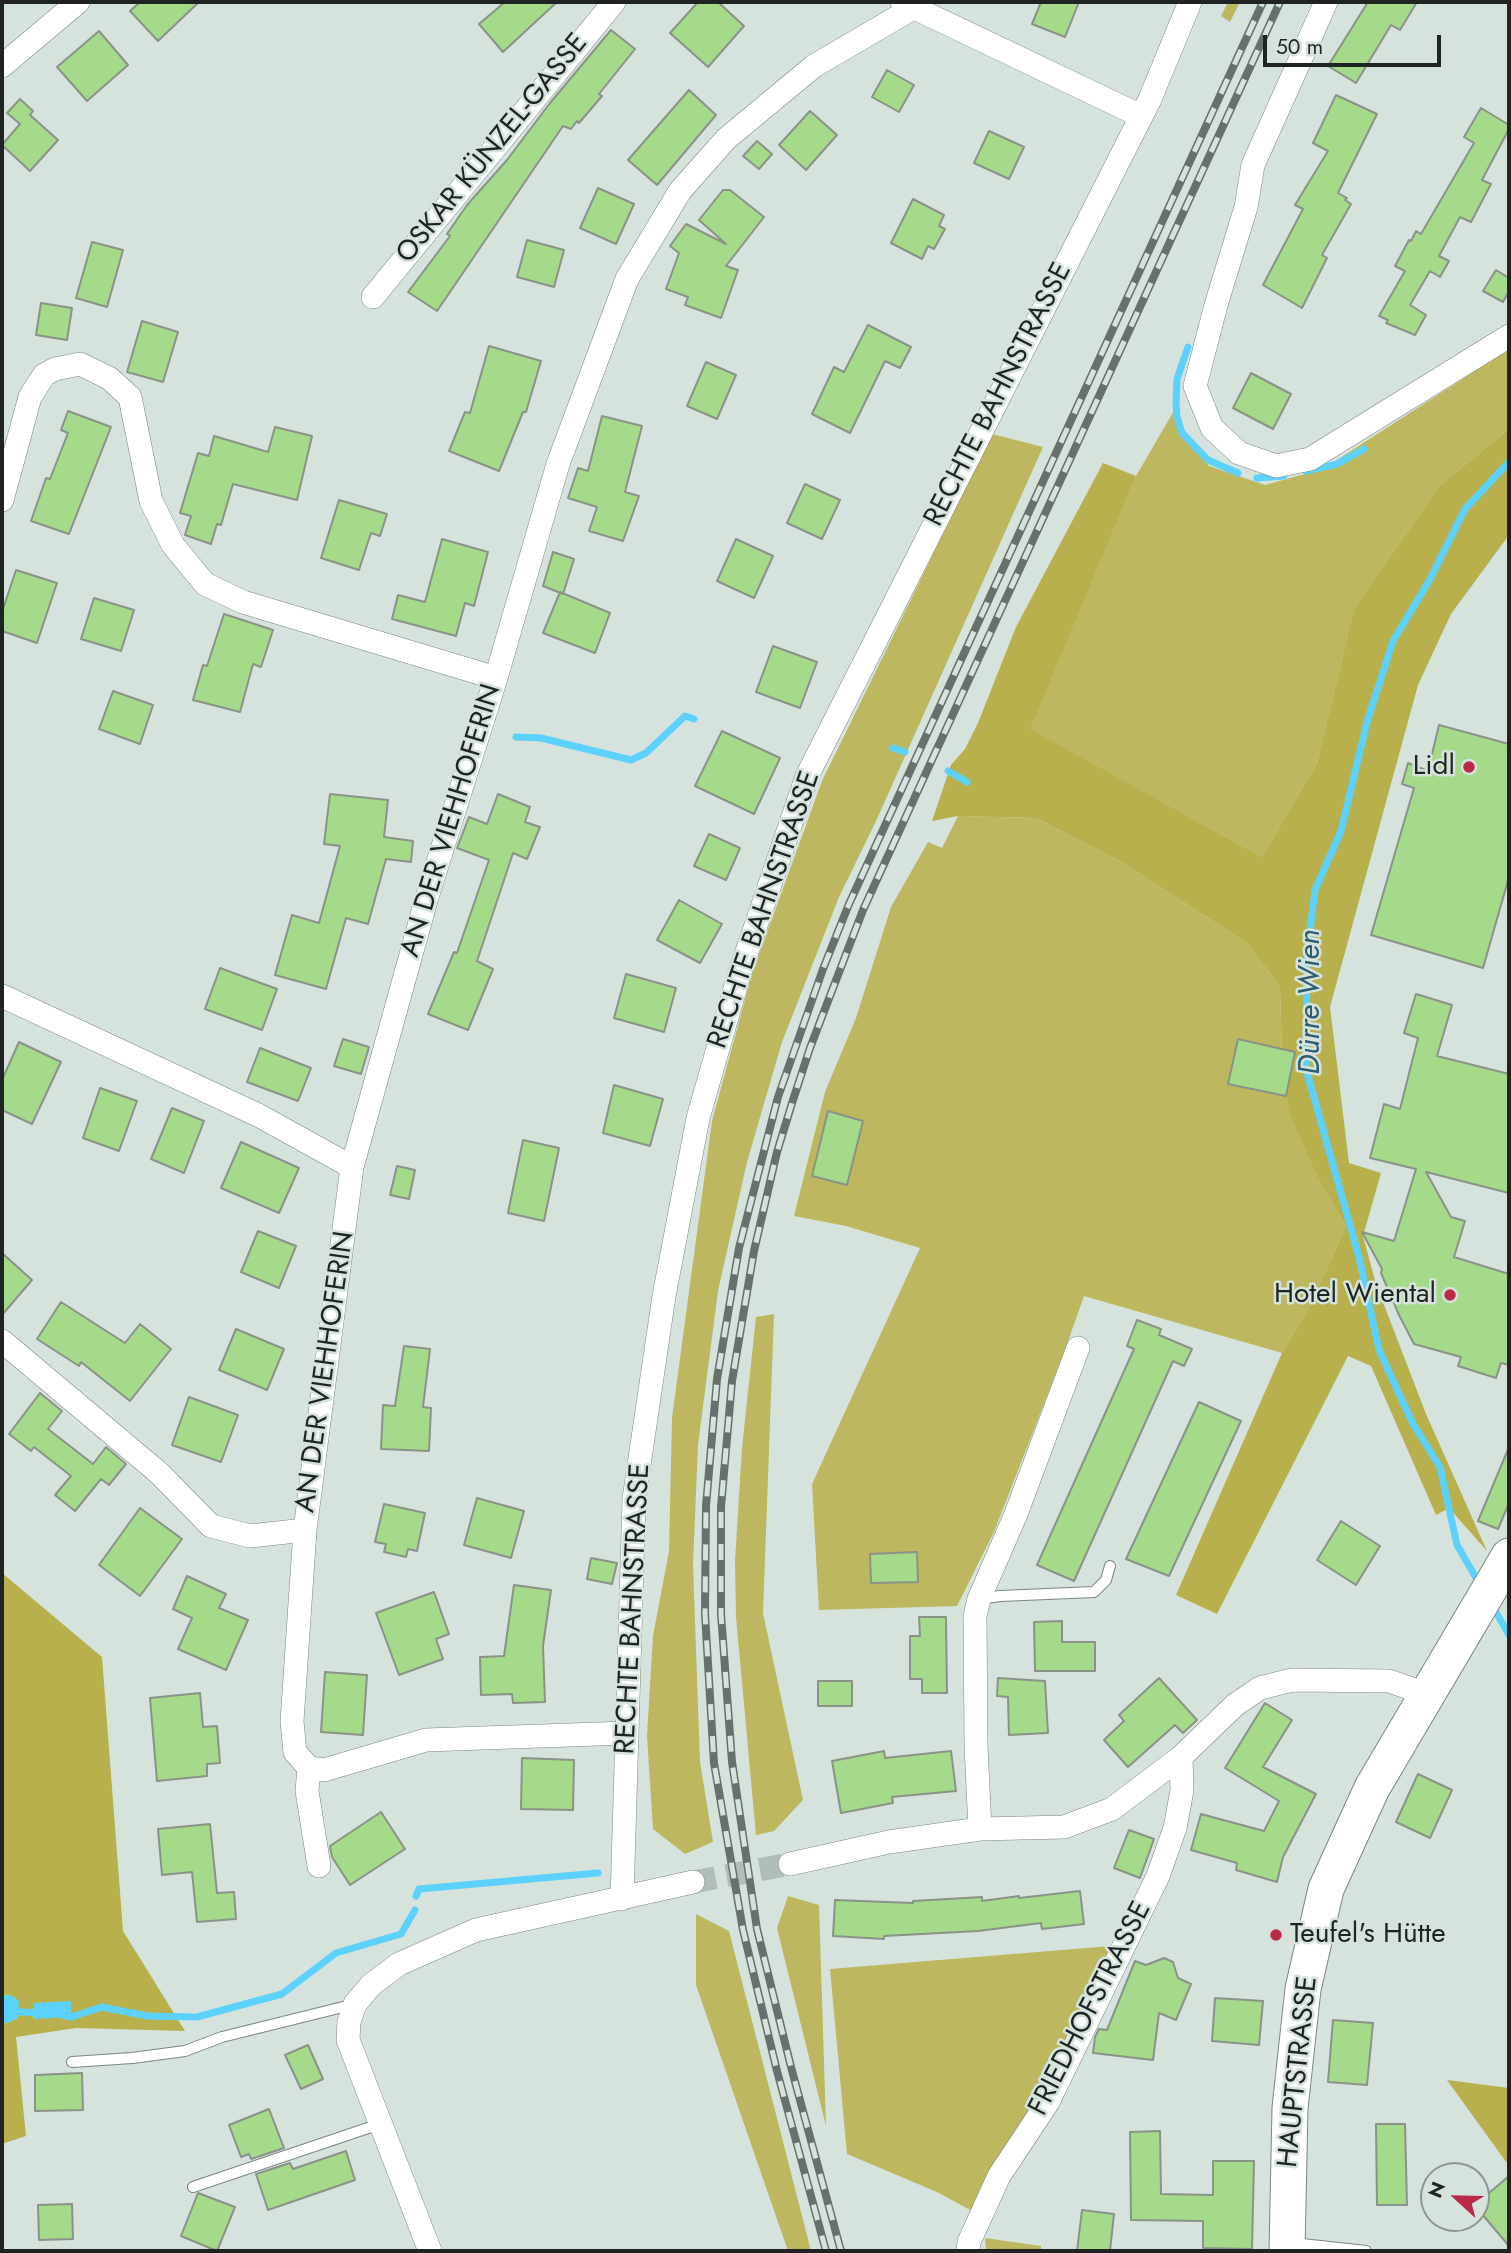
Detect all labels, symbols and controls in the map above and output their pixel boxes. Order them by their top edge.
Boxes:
scale bar [1266,21,1444,65]
street label: OSKAR KÜNZEL-GASSE [390,28,596,270]
text: 50 m [1276,32,1323,62]
street label: RECHTE BAHNSTRASSE [918,258,1080,532]
street label: AN DER VIEHHOFERIN [394,680,510,962]
place label: Lidl [1413,750,1455,784]
marker: Lidl [1461,759,1477,775]
street label: RECHTE BAHNSTRASSE [702,767,828,1053]
water label: Dürre Wien [1294,929,1330,1075]
street label: AN DER VIEHHOFERIN [290,1229,362,1515]
place label: Hotel Wiental [1274,1278,1436,1312]
marker: Hotel Wiental [1442,1287,1458,1303]
street label: RECHTE BAHNSTRASSE [610,1463,658,1755]
street label: FRIEDHOFSTRASSE [1023,1896,1159,2122]
place label: Teufel's Hütte [1290,1918,1446,1952]
marker: Teufel's Hütte [1268,1927,1284,1943]
street label: HAUPTSTRASSE [1272,1975,1326,2169]
north arrow [1420,2162,1490,2232]
text: N [1422,2178,1452,2202]

